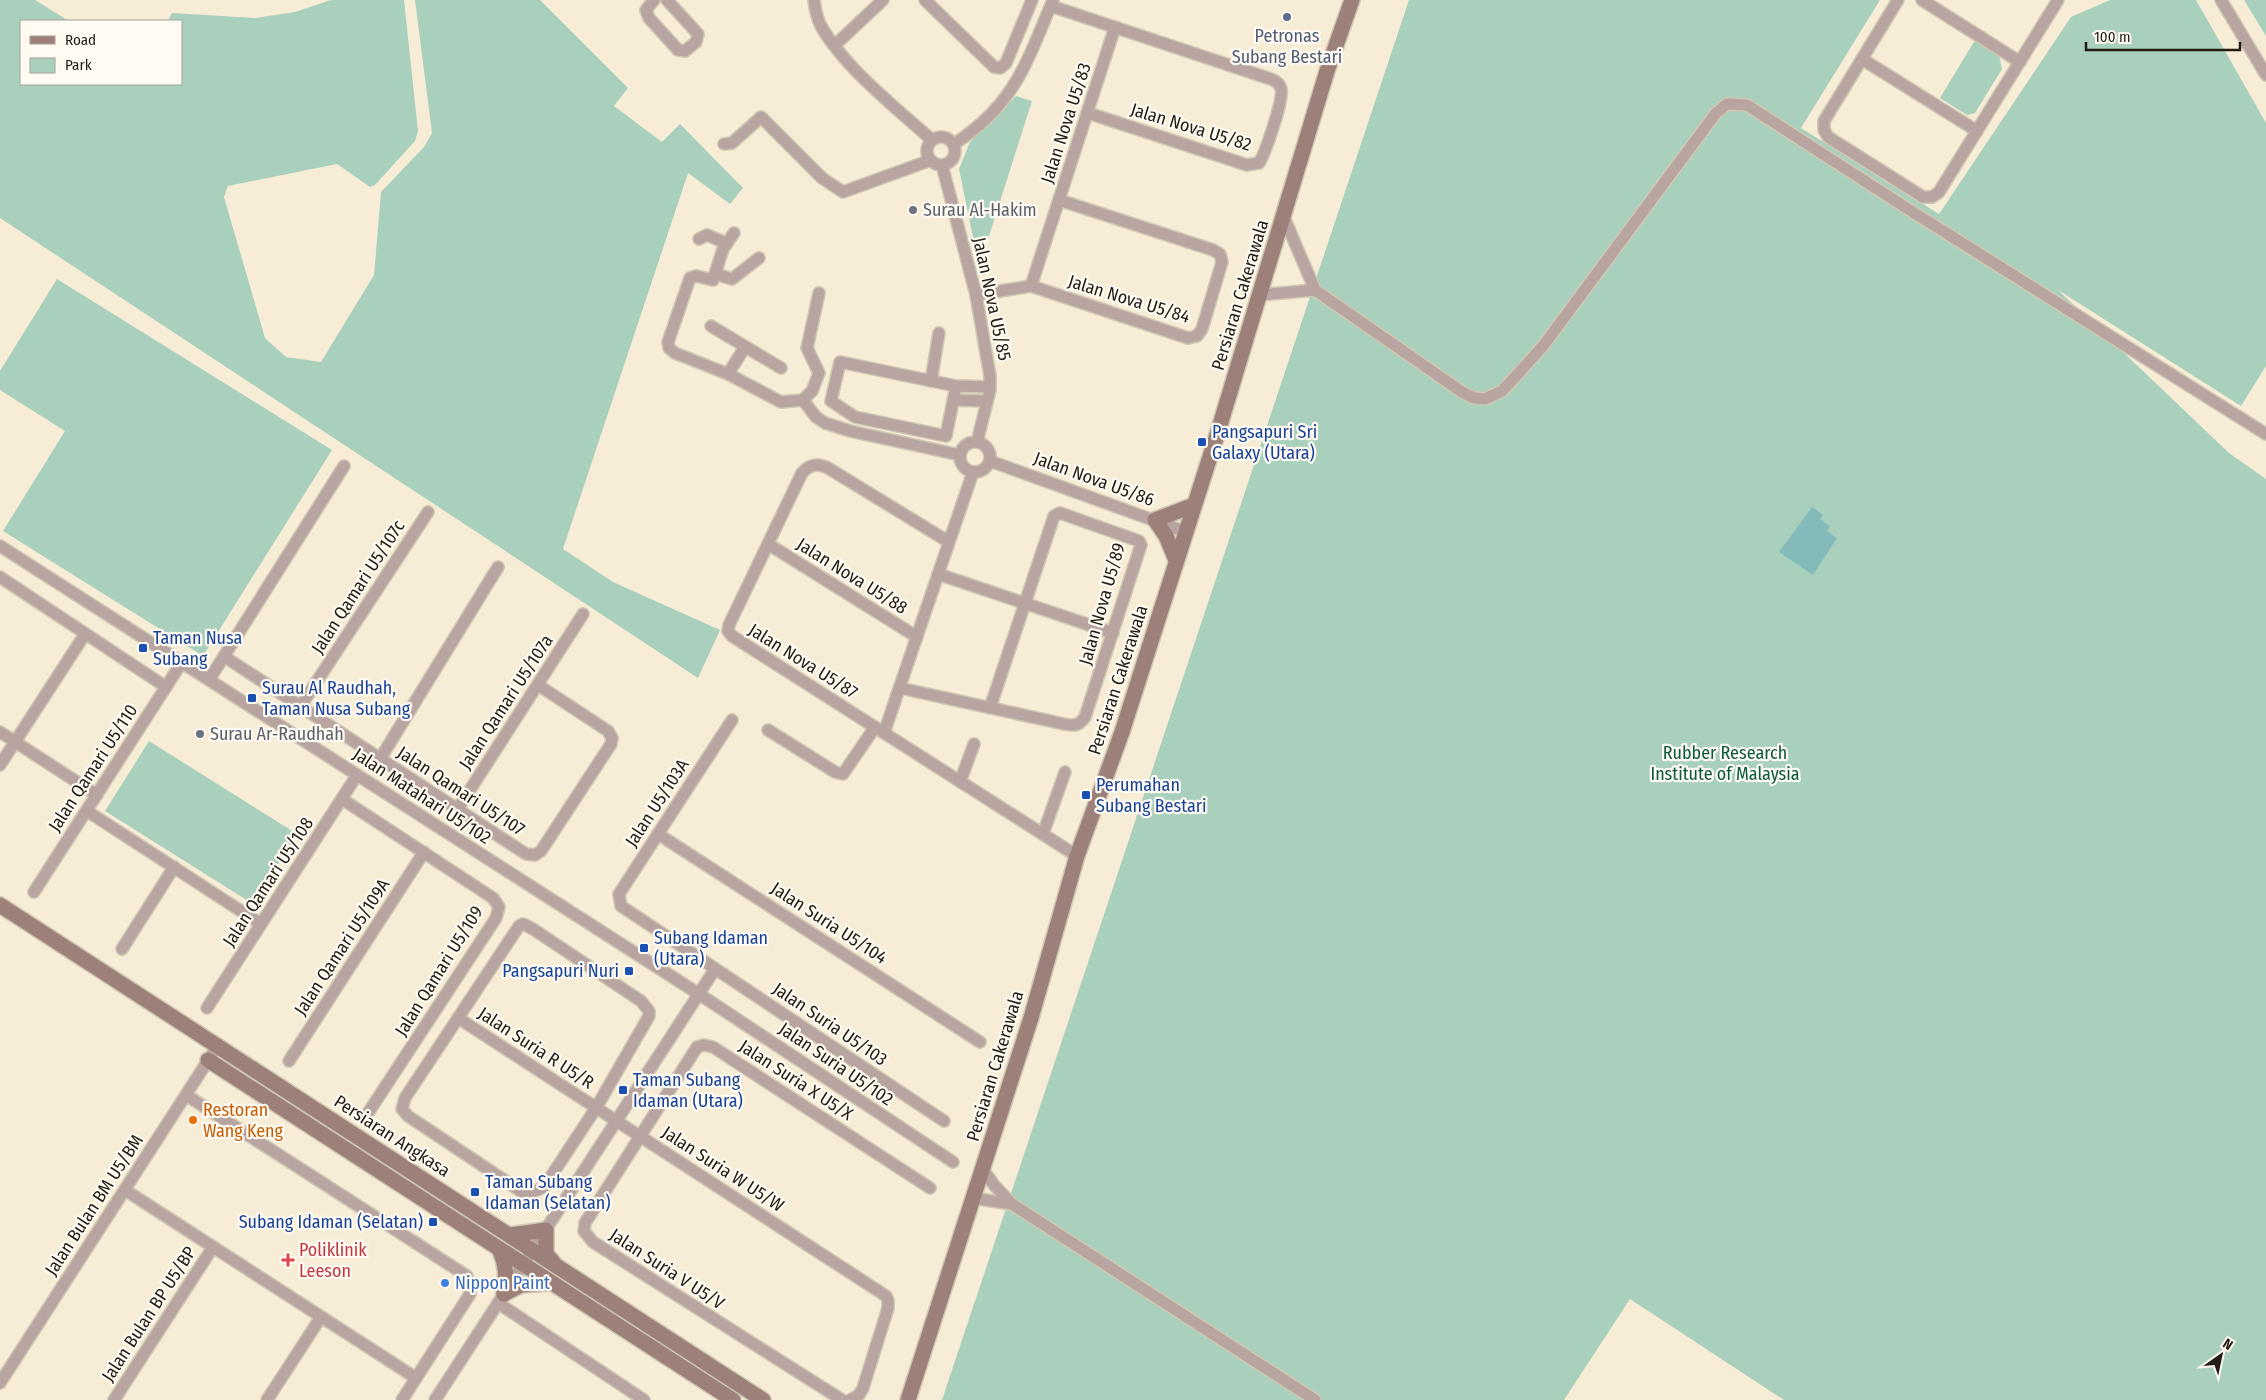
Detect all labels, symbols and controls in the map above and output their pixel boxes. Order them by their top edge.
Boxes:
marker: Petronas Subang Bestari [1281,11,1293,23]
legend [20,20,182,85]
scale bar [2086,20,2240,52]
place label: Petronas Subang Bestari [1232,25,1342,68]
text: 100 m [2094,28,2131,46]
text: Road [65,31,96,49]
text: Park [65,56,92,74]
street label: Jalan Nova U5/83 [1036,60,1096,186]
street label: Jalan Nova U5/82 [1128,98,1254,156]
place label: Surau Al-Hakim [923,199,1037,221]
marker: Surau Al-Hakim [907,204,919,216]
street label: Persiaran Cakerawala [1207,217,1273,373]
street label: Jalan Nova U5/85 [968,235,1016,363]
street label: Jalan Nova U5/84 [1066,270,1193,328]
place label: Pangsapuri Sri Galaxy (Utara) [1212,421,1317,464]
marker: Pangsapuri Sri Galaxy (Utara) [1196,436,1208,448]
street label: Jalan Nova U5/86 [1031,447,1157,511]
street label: Jalan Qamari U5/107c [307,516,410,658]
street label: Jalan Nova U5/88 [793,533,911,619]
street label: Jalan Nova U5/89 [1074,540,1130,668]
street label: Persiaran Cakerawala [1083,602,1153,758]
street label: Jalan Nova U5/87 [744,619,862,703]
place label: Taman Nusa Subang [153,627,243,670]
street label: Jalan Qamari U5/107a [454,630,558,773]
marker: Taman Nusa Subang [137,642,149,654]
place label: Surau Al Raudhah, Taman Nusa Subang [262,677,411,720]
marker: Surau Al Raudhah, Taman Nusa Subang [246,692,258,704]
street label: Jalan Qamari U5/110 [44,700,142,836]
place label: Surau Ar-Raudhah [210,723,344,745]
marker: Surau Ar-Raudhah [194,728,206,740]
street label: Jalan Qamari U5/107 [393,742,529,840]
park label: Rubber Research Institute of Malaysia [1650,742,1800,785]
street label: Jalan Matahari U5/102 [349,743,495,849]
street label: Jalan U5/103A [620,754,694,851]
place label: Perumahan Subang Bestari [1096,774,1207,817]
marker: Perumahan Subang Bestari [1080,789,1092,801]
street label: Jalan Qamari U5/108 [218,813,318,951]
street label: Jalan Qamari U5/109A [290,874,395,1019]
street label: Jalan Suria U5/104 [767,877,891,969]
street label: Jalan Qamari U5/109 [390,902,488,1040]
place label: Subang Idaman (Utara) [654,927,768,970]
marker: Subang Idaman (Utara) [638,942,650,954]
place label: Pangsapuri Nuri [502,960,619,982]
marker: Pangsapuri Nuri [623,965,635,977]
street label: Jalan Suria U5/103 [769,978,891,1070]
street label: Persiaran Cakerawala [962,988,1028,1144]
street label: Jalan Suria R U5/R [474,1002,598,1094]
street label: Jalan Suria U5/102 [775,1018,897,1110]
street label: Jalan Suria X U5/X [735,1035,857,1125]
place label: Taman Subang Idaman (Utara) [633,1069,743,1112]
marker: Taman Subang Idaman (Utara) [617,1084,629,1096]
street label: Persiaran Angkasa [330,1090,454,1182]
place label: Restoran Wang Keng [203,1099,284,1142]
marker: Restoran Wang Keng [187,1114,199,1126]
street label: Jalan Suria W U5/W [658,1121,789,1217]
street label: Jalan Bulan BM U5/BM [40,1130,148,1280]
place label: Taman Subang Idaman (Selatan) [485,1171,611,1214]
marker: Taman Subang Idaman (Selatan) [469,1186,481,1198]
place label: Subang Idaman (Selatan) [239,1211,423,1233]
marker: Subang Idaman (Selatan) [427,1216,439,1228]
street label: Jalan Suria V U5/V [605,1224,729,1315]
place label: Poliklinik Leeson [299,1239,367,1282]
street label: Jalan Bulan BP U5/BP [97,1242,201,1386]
marker: Poliklinik Leeson [281,1253,295,1267]
place label: Nippon Paint [455,1272,550,1294]
marker: Nippon Paint [439,1277,451,1289]
north arrow [2196,1330,2246,1380]
text: N [2220,1335,2236,1354]

